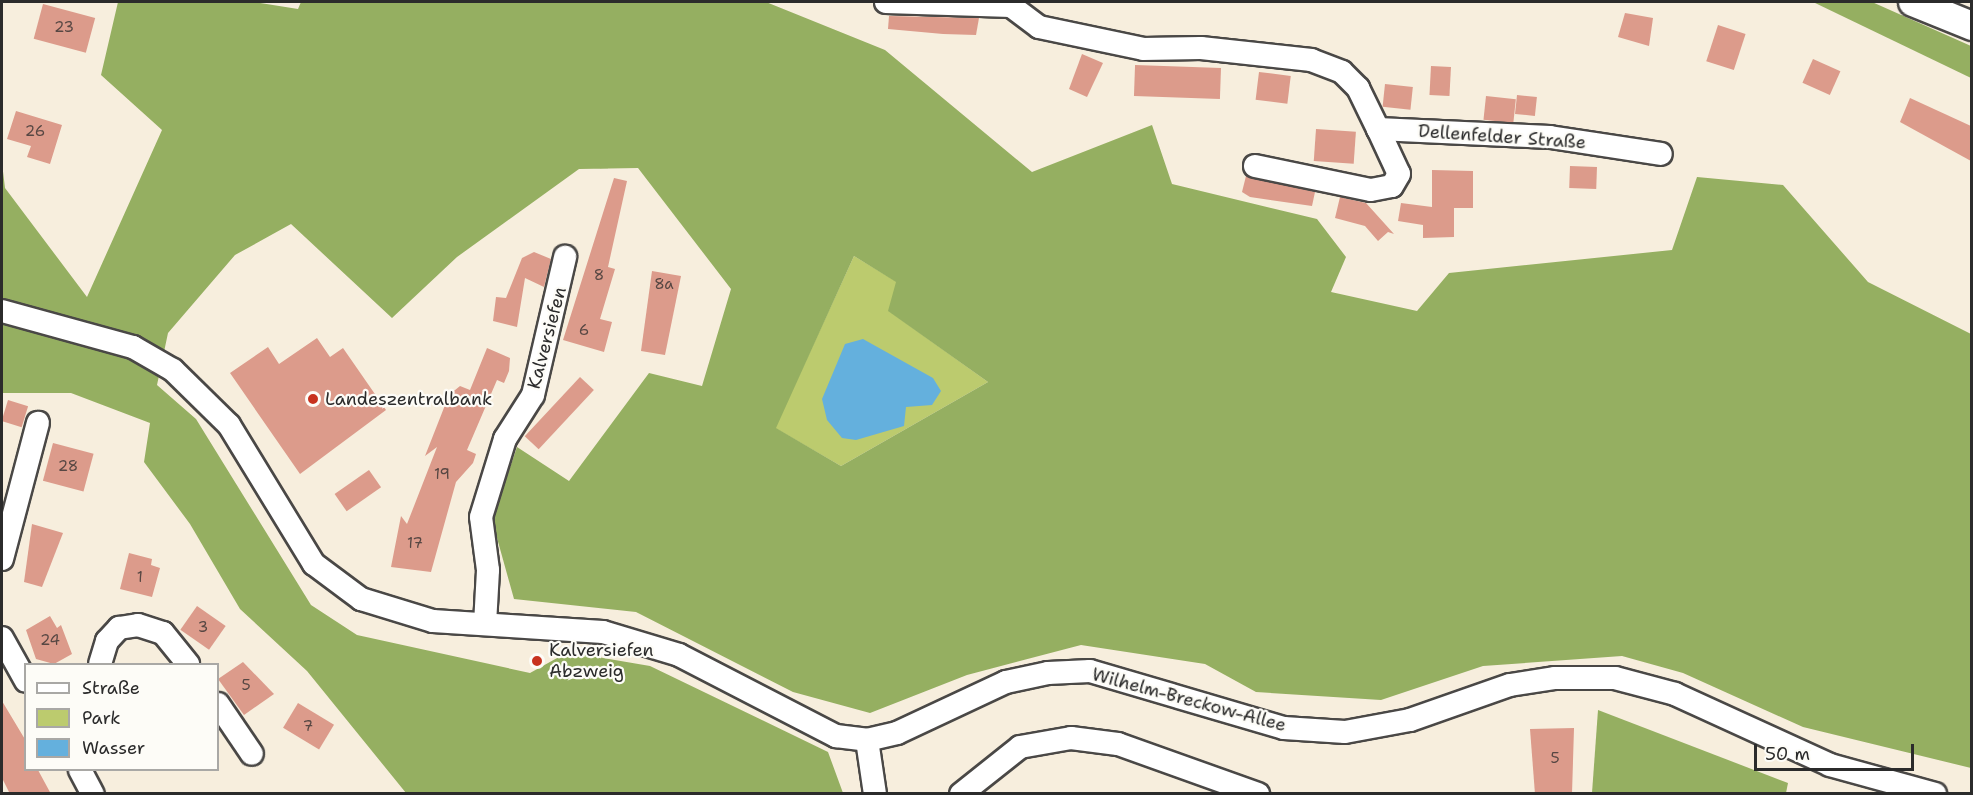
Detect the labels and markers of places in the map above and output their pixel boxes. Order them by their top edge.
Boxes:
place label: Landeszentralbank [325,388,492,410]
marker: Landeszentralbank [306,392,320,406]
place label: Kalversiefen Abzweig [549,640,654,682]
marker: Kalversiefen Abzweig [530,654,544,668]

